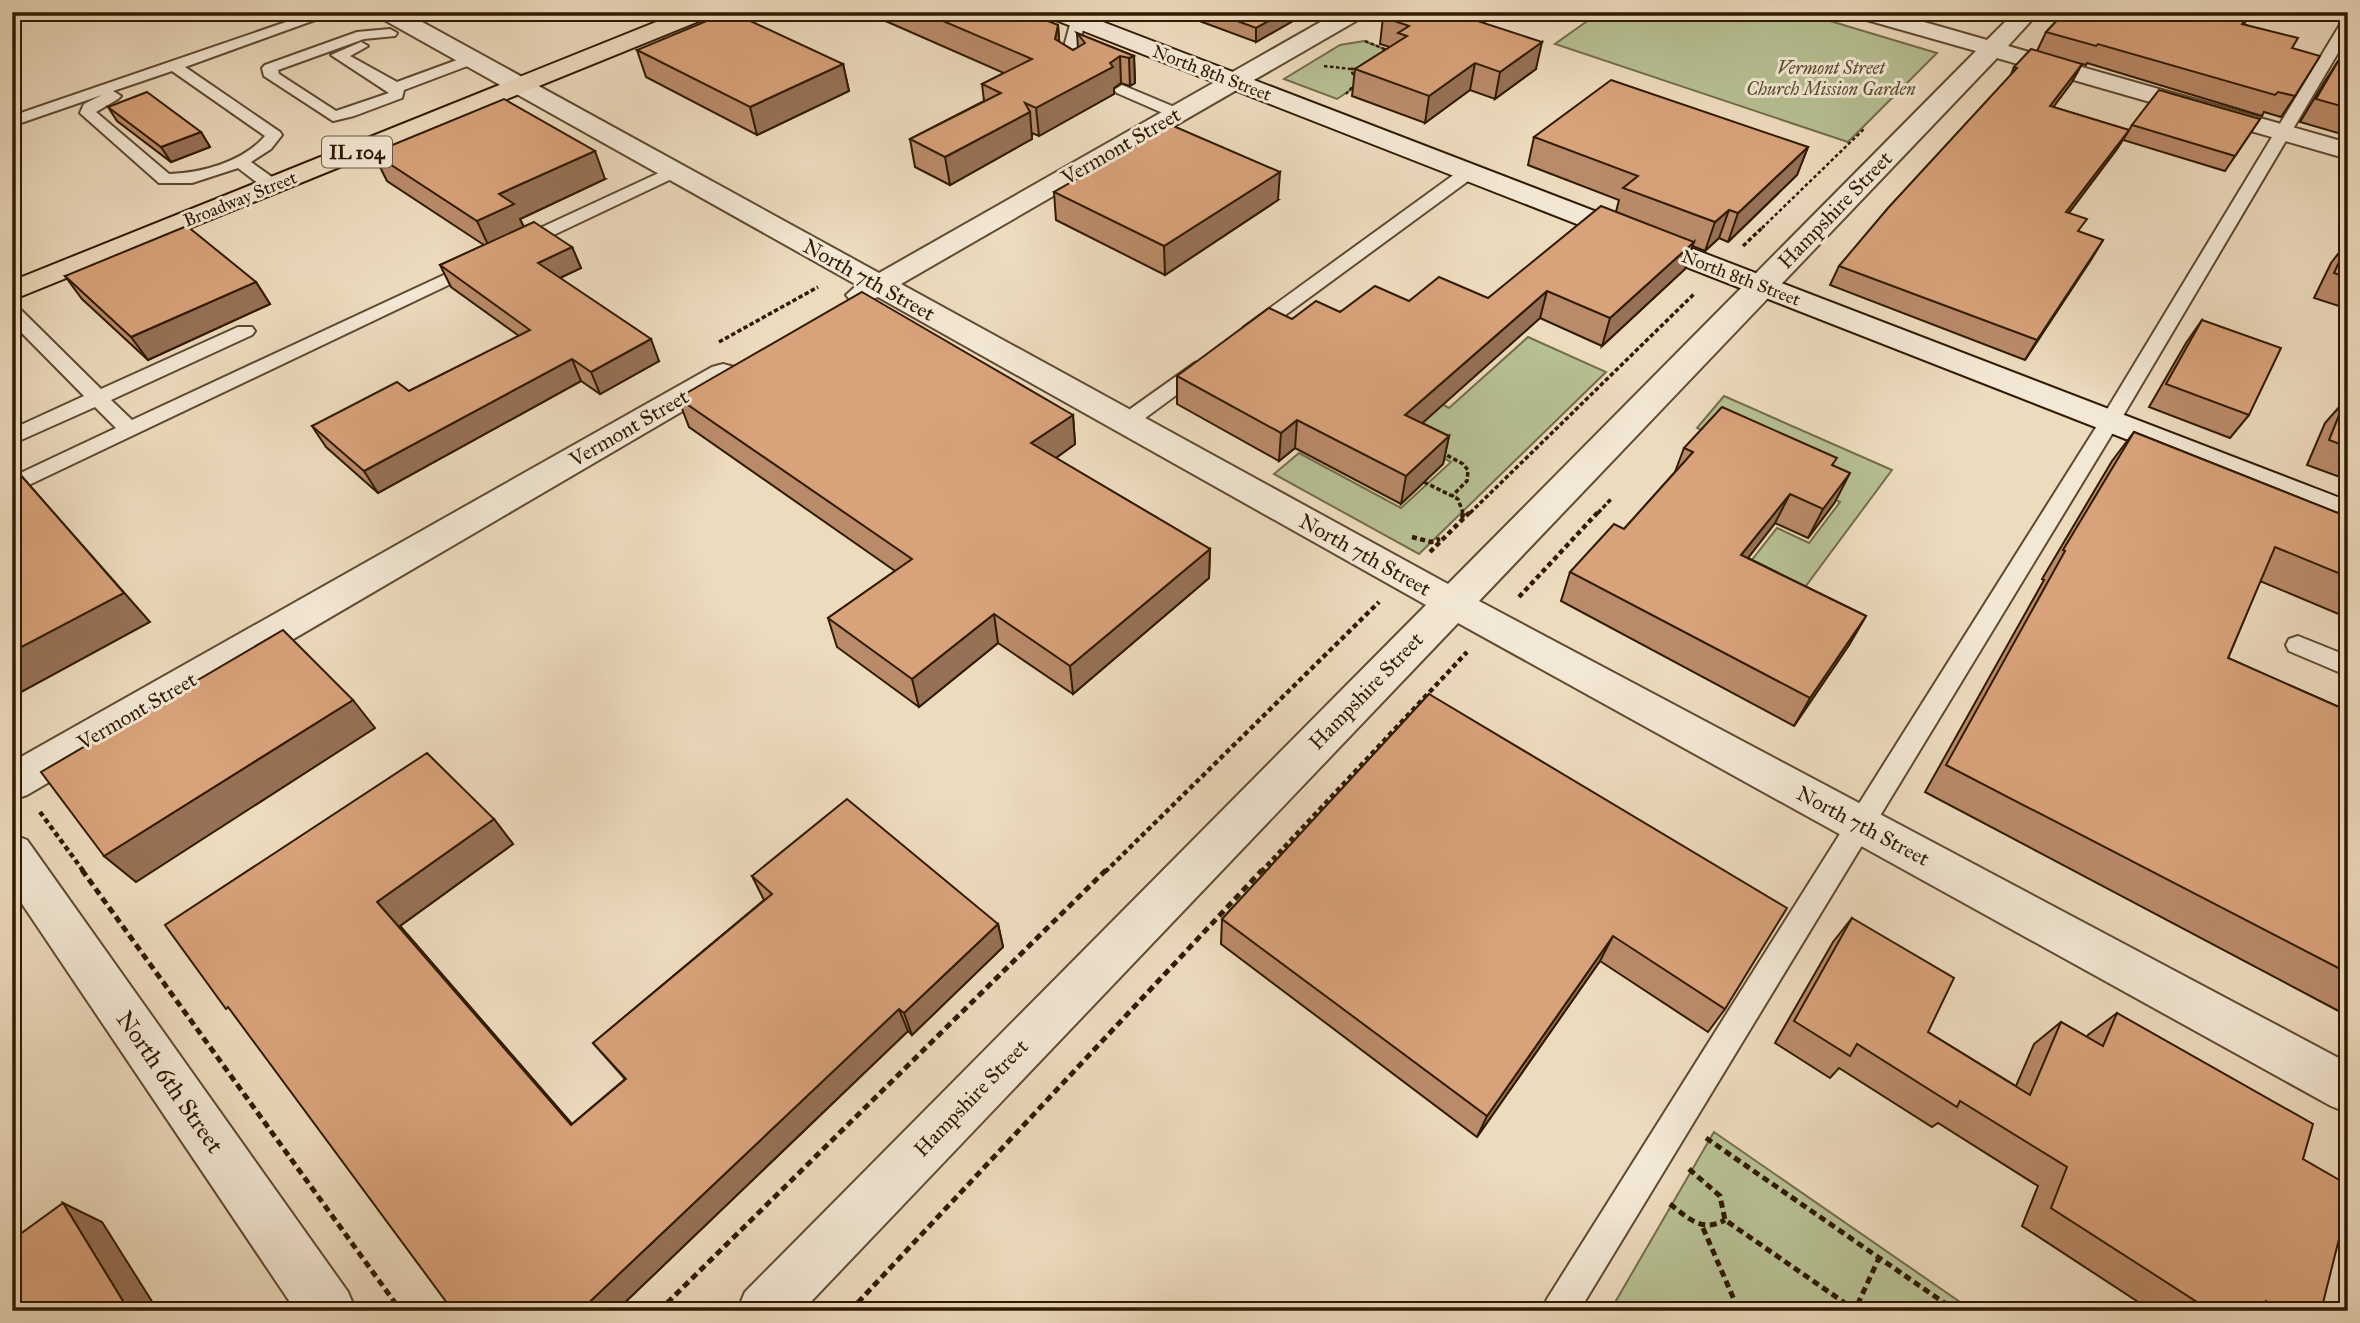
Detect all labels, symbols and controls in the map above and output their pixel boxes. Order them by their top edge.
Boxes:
street label: North 8th Street [1149,40,1275,106]
park label: Vermont Street Church Mission Garden [1746,57,1916,100]
street label: Vermont Street [1056,101,1186,191]
road number: IL 104 [322,136,392,168]
street label: Hampshire Street [1772,145,1898,274]
street label: Broadway Street [180,166,301,232]
street label: North 7th Street [799,233,940,327]
street label: North 8th Street [1678,245,1804,311]
street label: Vermont Street [564,383,694,473]
street label: North 7th Street [1295,508,1436,602]
street label: Hampshire Street [1303,626,1429,755]
street label: Vermont Street [72,666,202,756]
street label: North 7th Street [1792,780,1934,872]
street label: North 6th Street [110,1005,230,1159]
street label: Hampshire Street [908,1033,1034,1162]

